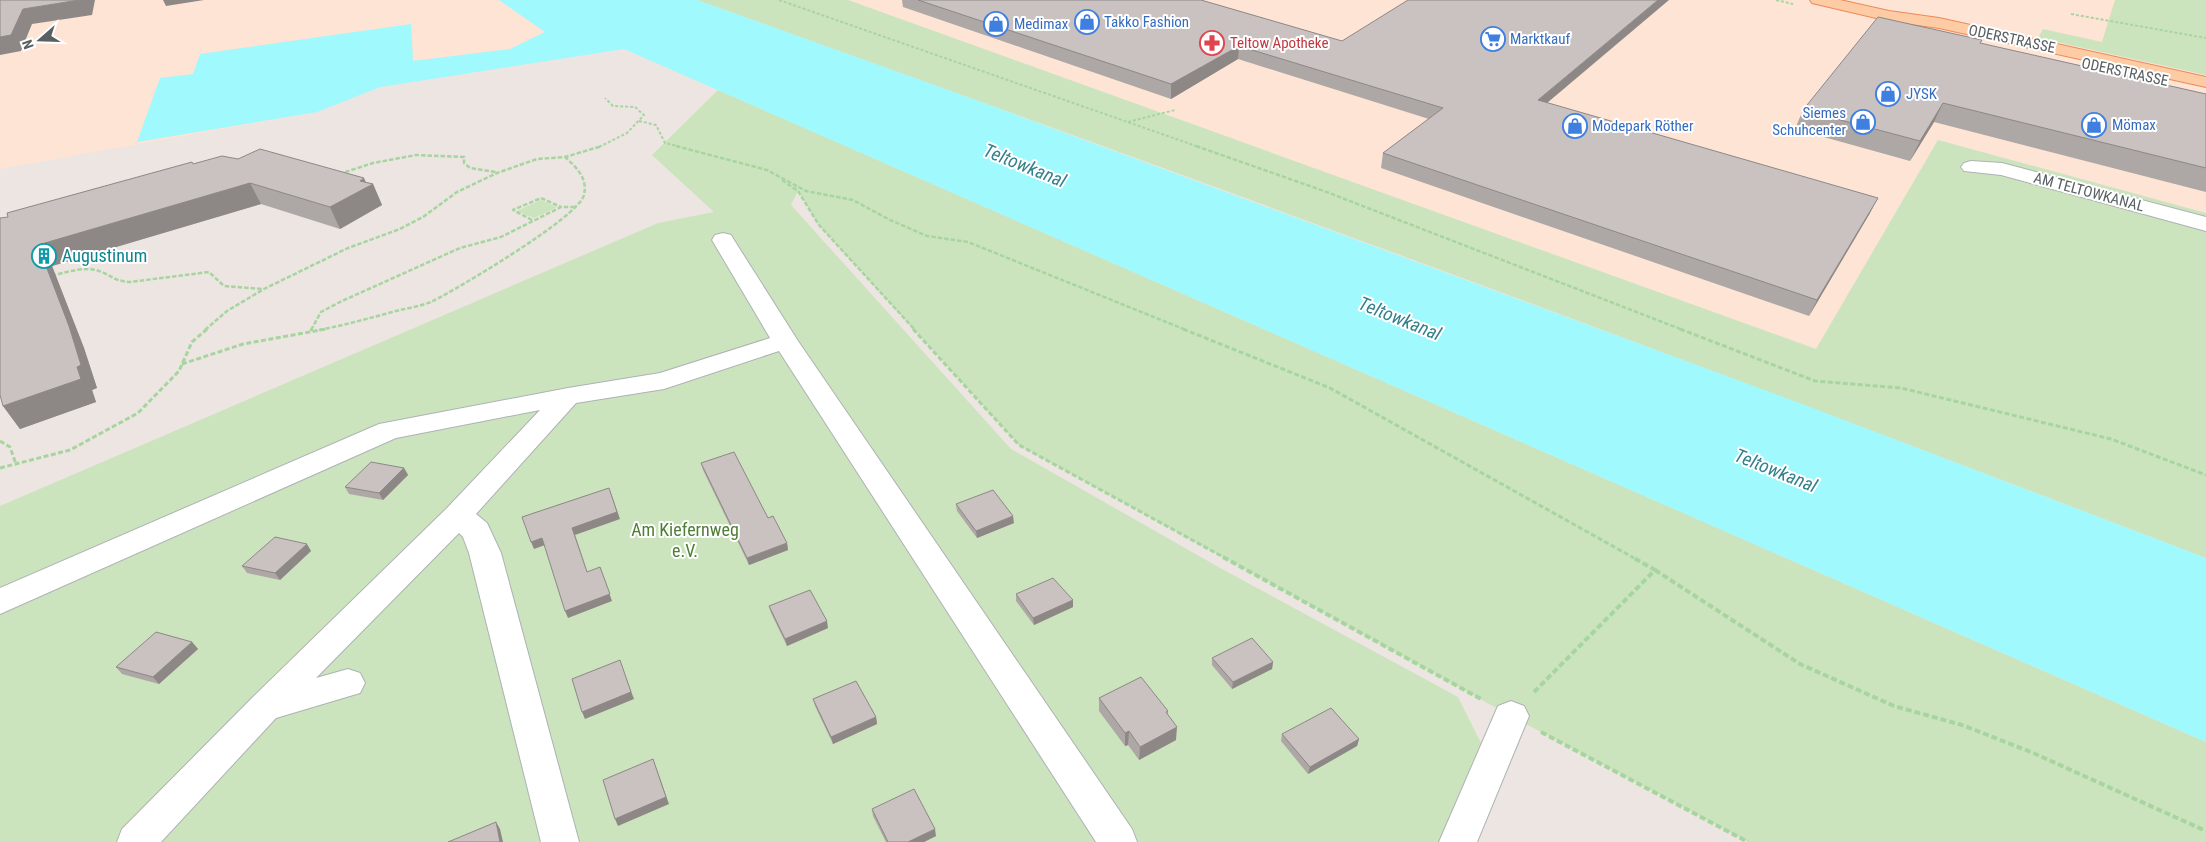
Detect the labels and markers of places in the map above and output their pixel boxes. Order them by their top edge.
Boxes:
shop icon: Takko Fashion [1074,9,1100,35]
shop icon: Medimax [983,11,1009,37]
place label: Takko Fashion [1104,13,1189,31]
place label: Medimax [1014,15,1069,33]
supermarket icon: Marktkauf [1480,26,1506,52]
pharmacy icon: Teltow Apotheke [1199,30,1225,56]
place label: Marktkauf [1510,30,1570,48]
place label: Teltow Apotheke [1230,34,1329,52]
shop icon: JYSK [1875,81,1901,107]
place label: JYSK [1906,85,1938,103]
place label: Siemes Schuhcenter [1772,104,1846,139]
shop icon: Siemes Schuhcenter [1850,109,1876,135]
shop icon: Mömax [2081,112,2107,138]
shop icon: Modepark Röther [1562,113,1588,139]
place label: Mömax [2112,116,2156,134]
place label: Modepark Röther [1592,117,1694,135]
building icon: Augustinum [31,243,57,269]
place label: Augustinum [62,245,147,266]

